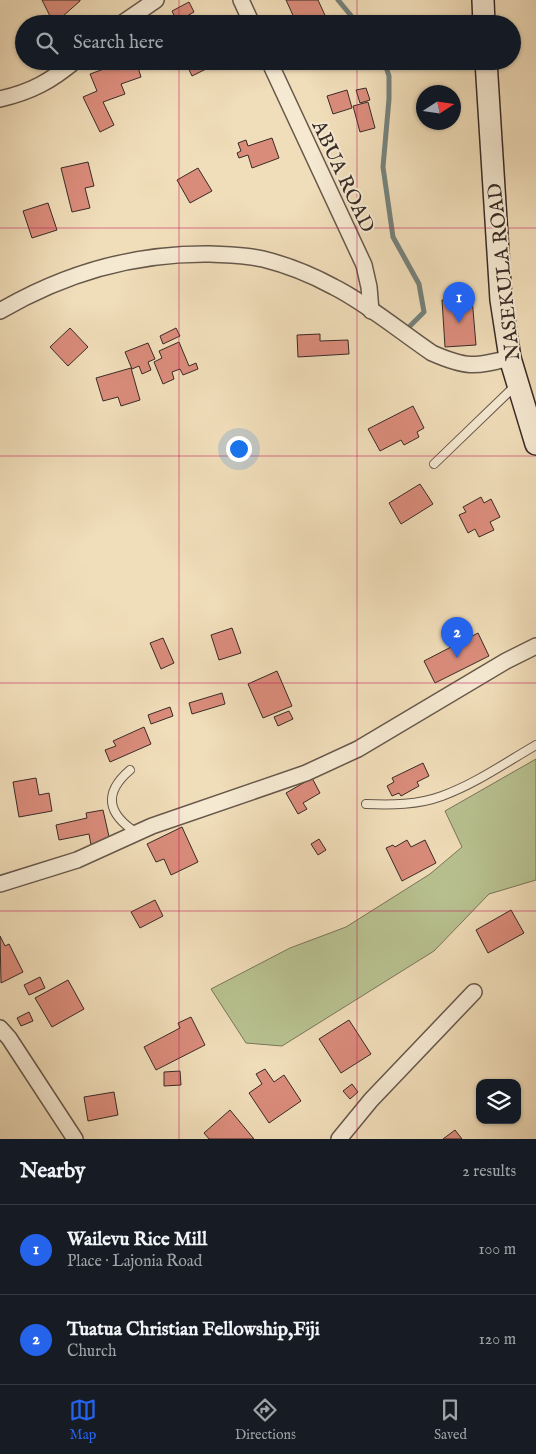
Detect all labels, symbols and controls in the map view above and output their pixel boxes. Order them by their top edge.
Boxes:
search box [15,15,521,70]
icon: search [33,29,61,57]
text: Search here [73,31,164,55]
north arrow [416,85,461,130]
street label: ABUA ROAD [305,116,380,237]
street label: NASEKULA ROAD [483,182,526,362]
pin: 1 [443,282,475,323]
your location [226,436,252,462]
pin: 2 [441,617,473,658]
map controls [476,1079,521,1124]
button: layers [476,1079,521,1124]
text: Nearby [20,1158,85,1185]
text: 2 results [462,1162,516,1182]
text: Wailevu Rice Mill [67,1228,207,1252]
text: 1 [33,1240,39,1260]
text: 100 m [479,1240,516,1260]
text: Place · Lajonia Road [67,1252,202,1272]
text: Tuatua Christian Fellowship,Fiji [67,1318,320,1342]
text: 2 [32,1330,40,1350]
text: 120 m [479,1330,516,1350]
text: Church [67,1342,116,1362]
tab: Map [69,1396,97,1444]
tab: Directions [235,1396,296,1444]
tab: Saved [434,1396,467,1444]

